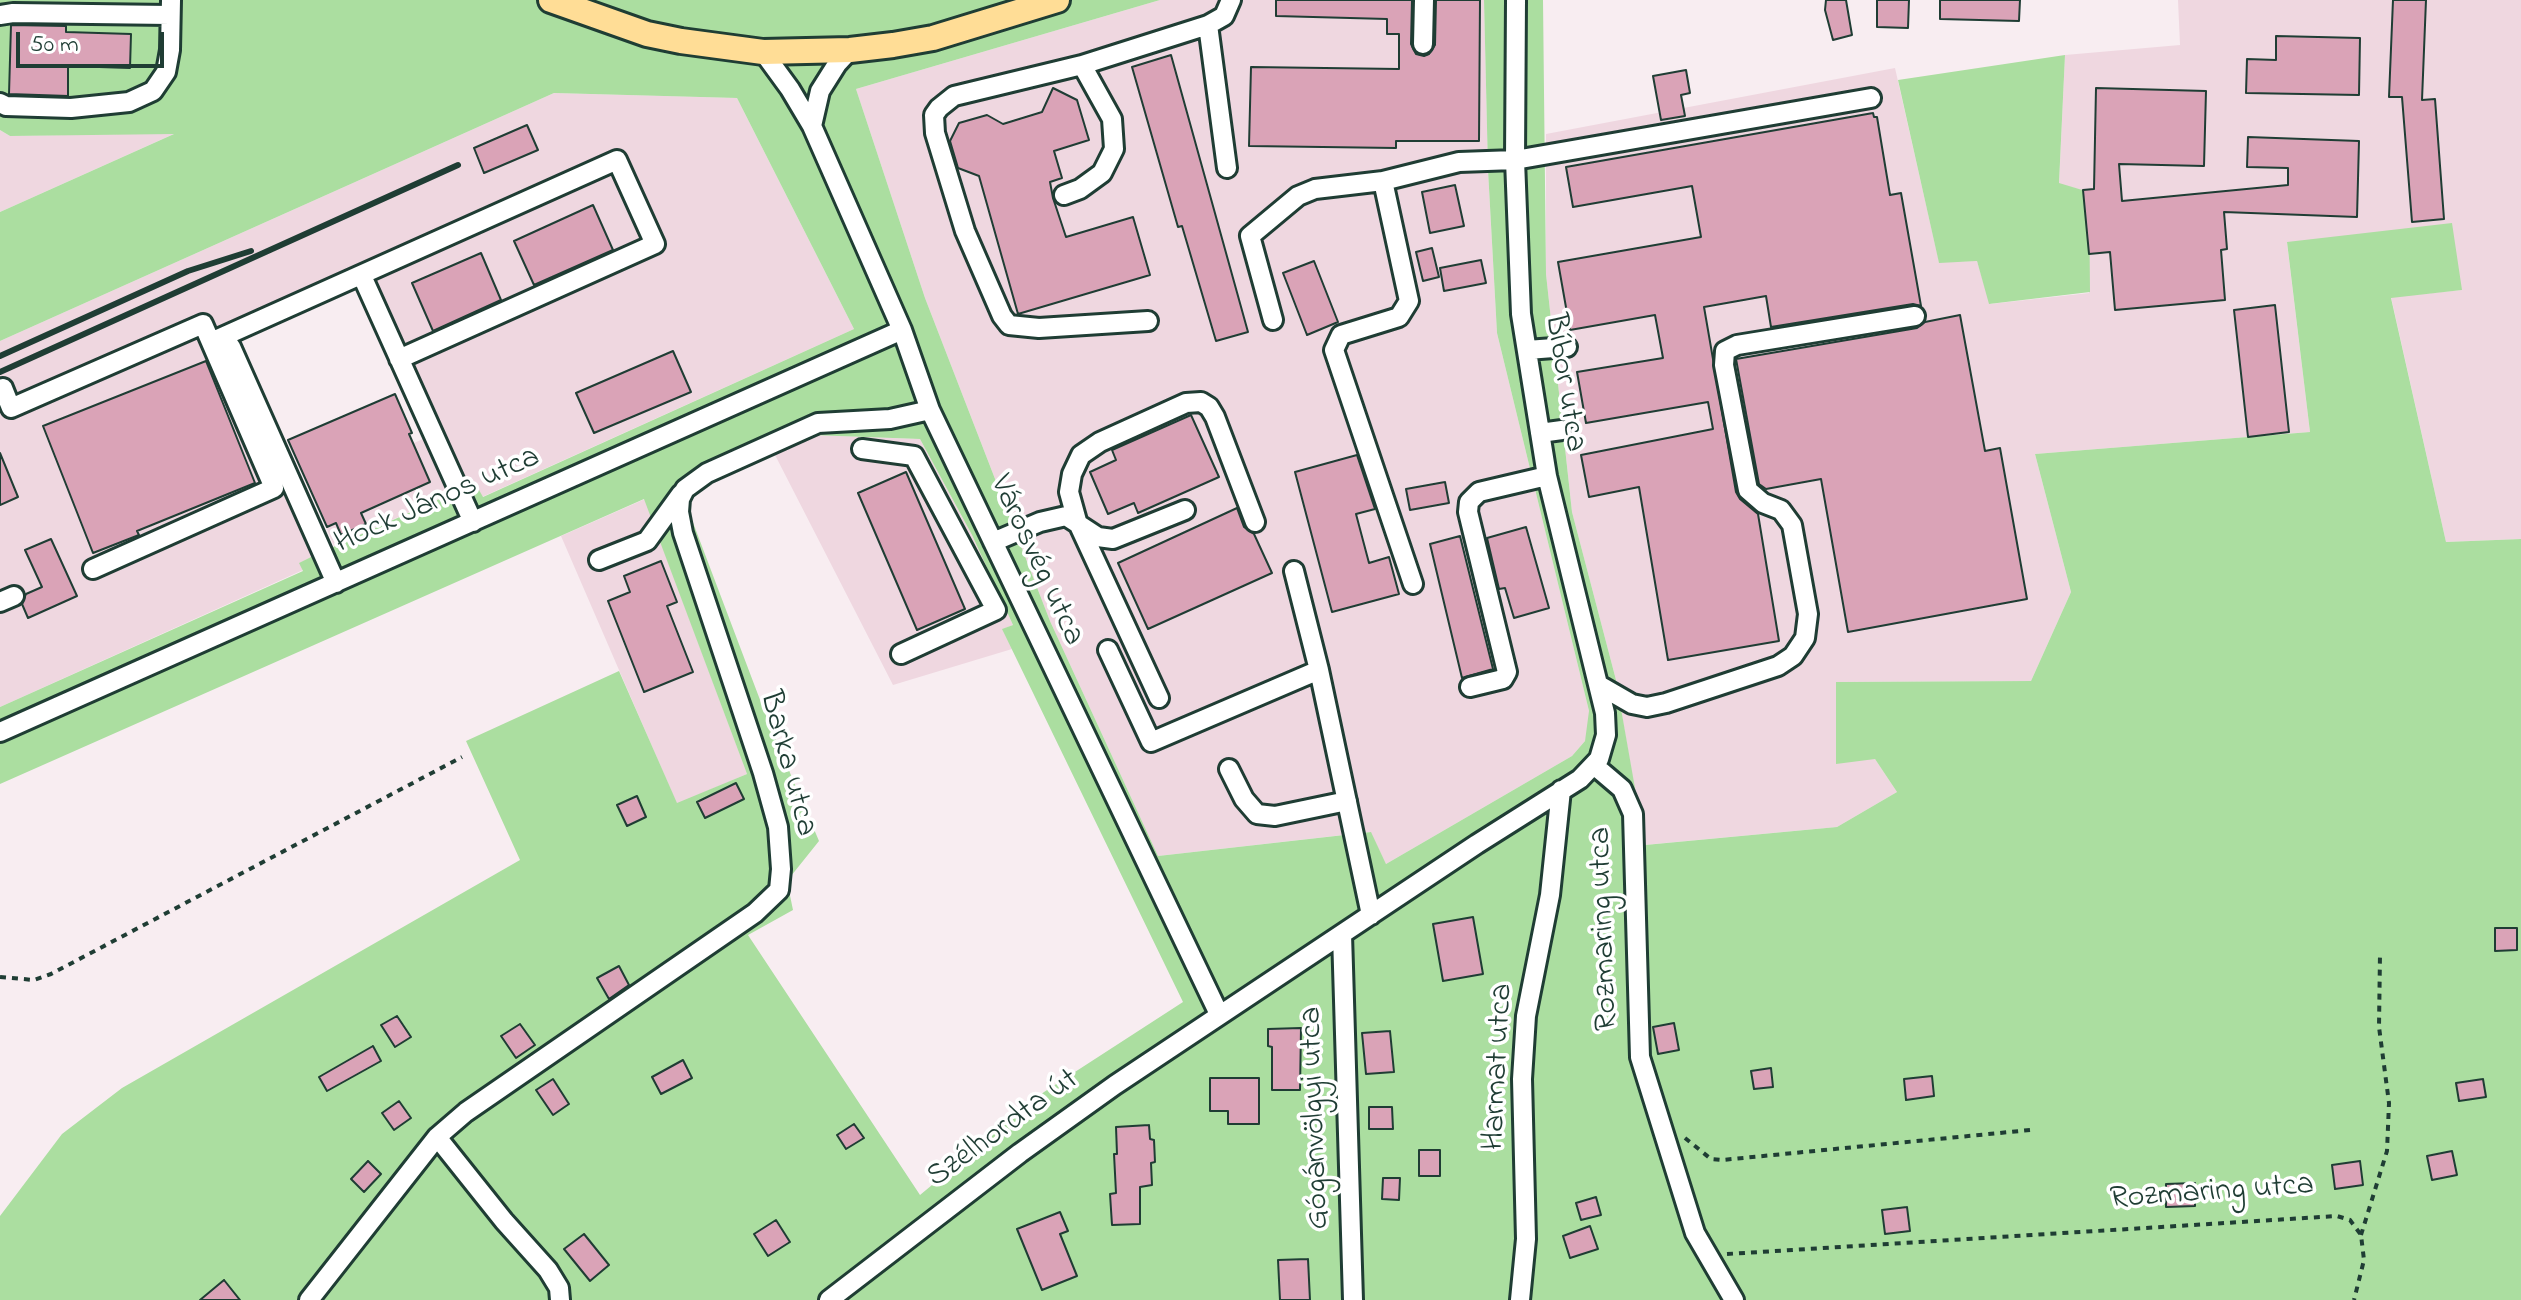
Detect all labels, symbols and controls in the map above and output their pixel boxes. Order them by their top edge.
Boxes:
scale bar [20,16,168,66]
text: 50 m [30,28,79,63]
street label: Bíbor utca [1533,311,1593,455]
street label: Hock János utca [330,440,546,564]
street label: Városvég utca [979,470,1091,652]
street label: Barka utca [748,687,824,841]
street label: Rozmaring utca [1583,826,1629,1032]
street label: Harmat utca [1476,983,1524,1151]
street label: Gógánvölgyi utca [1294,1006,1340,1230]
street label: Szélhordta út [921,1062,1087,1198]
street label: Rozmaring utca [2109,1168,2315,1220]

